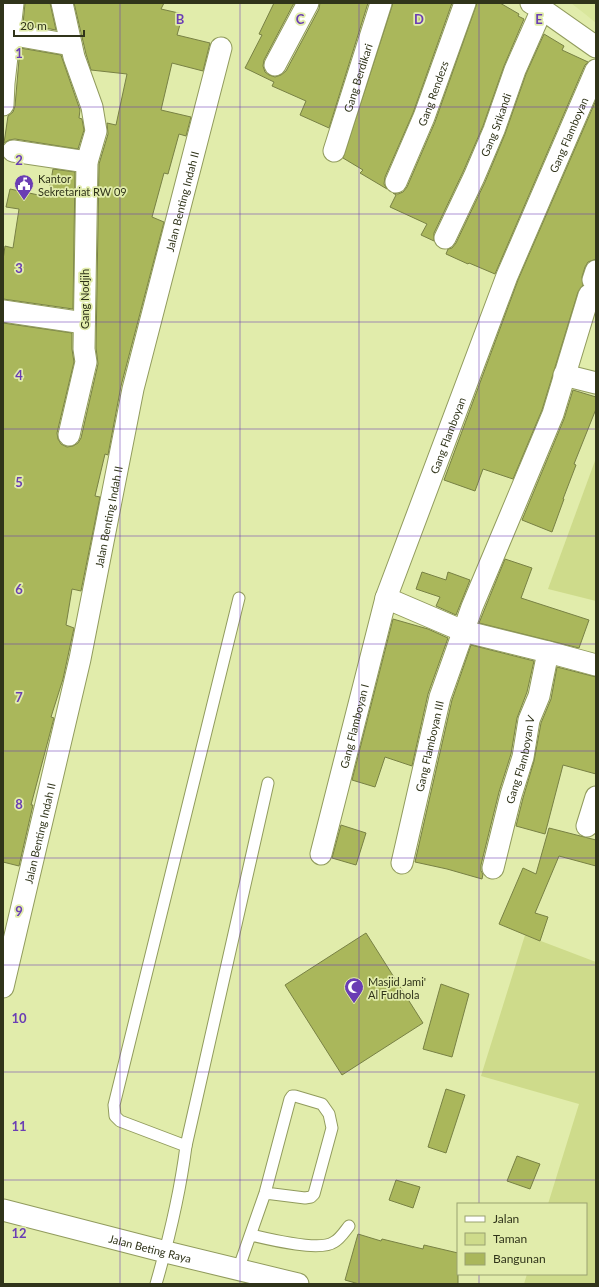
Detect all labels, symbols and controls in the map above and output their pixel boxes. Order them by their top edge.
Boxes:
text: B [176,11,185,27]
text: C [296,11,305,27]
text: D [414,11,424,27]
text: E [535,11,543,27]
scale bar [14,12,84,38]
text: 20 m [20,18,47,33]
street label: Gang Berdikari [340,41,374,114]
text: 1 [15,45,23,61]
street label: Gang Rendezs [414,59,450,128]
street label: Gang Srikandi [477,91,513,158]
street label: Gang Flamboyan [546,95,590,174]
street label: Jalan Benting Indah II [162,150,201,253]
text: 2 [15,152,23,168]
place label: Kantor Sekretariat RW 09 [38,172,127,198]
public building icon: Kantor Sekretariat RW 09 [13,173,35,201]
text: 3 [15,260,23,276]
street label: Gang Nodjih [78,269,91,329]
text: 4 [15,367,23,383]
street label: Gang Flamboyan [427,395,467,475]
street label: Jalan Benting Indah II [92,465,124,569]
text: 5 [15,474,23,490]
text: 6 [15,581,23,597]
street label: Gang Flamboyan I [337,682,370,770]
text: 7 [15,689,23,705]
street label: Gang Flamboyan III [412,699,445,793]
street label: Gang Flamboyan V [503,713,537,805]
street label: Jalan Benting Indah II [21,781,57,885]
text: 8 [15,796,23,812]
text: 9 [15,903,23,919]
place label: Masjid Jami' Al Fudhola [368,975,426,1001]
mosque icon: Masjid Jami' Al Fudhola [343,976,365,1004]
text: 10 [11,1010,27,1026]
text: 11 [11,1118,27,1134]
legend [457,1203,587,1275]
text: Jalan [493,1211,519,1226]
text: 12 [11,1225,27,1241]
street label: Jalan Beting Raya [108,1231,193,1264]
text: Taman [493,1231,527,1246]
text: Bangunan [493,1251,546,1266]

